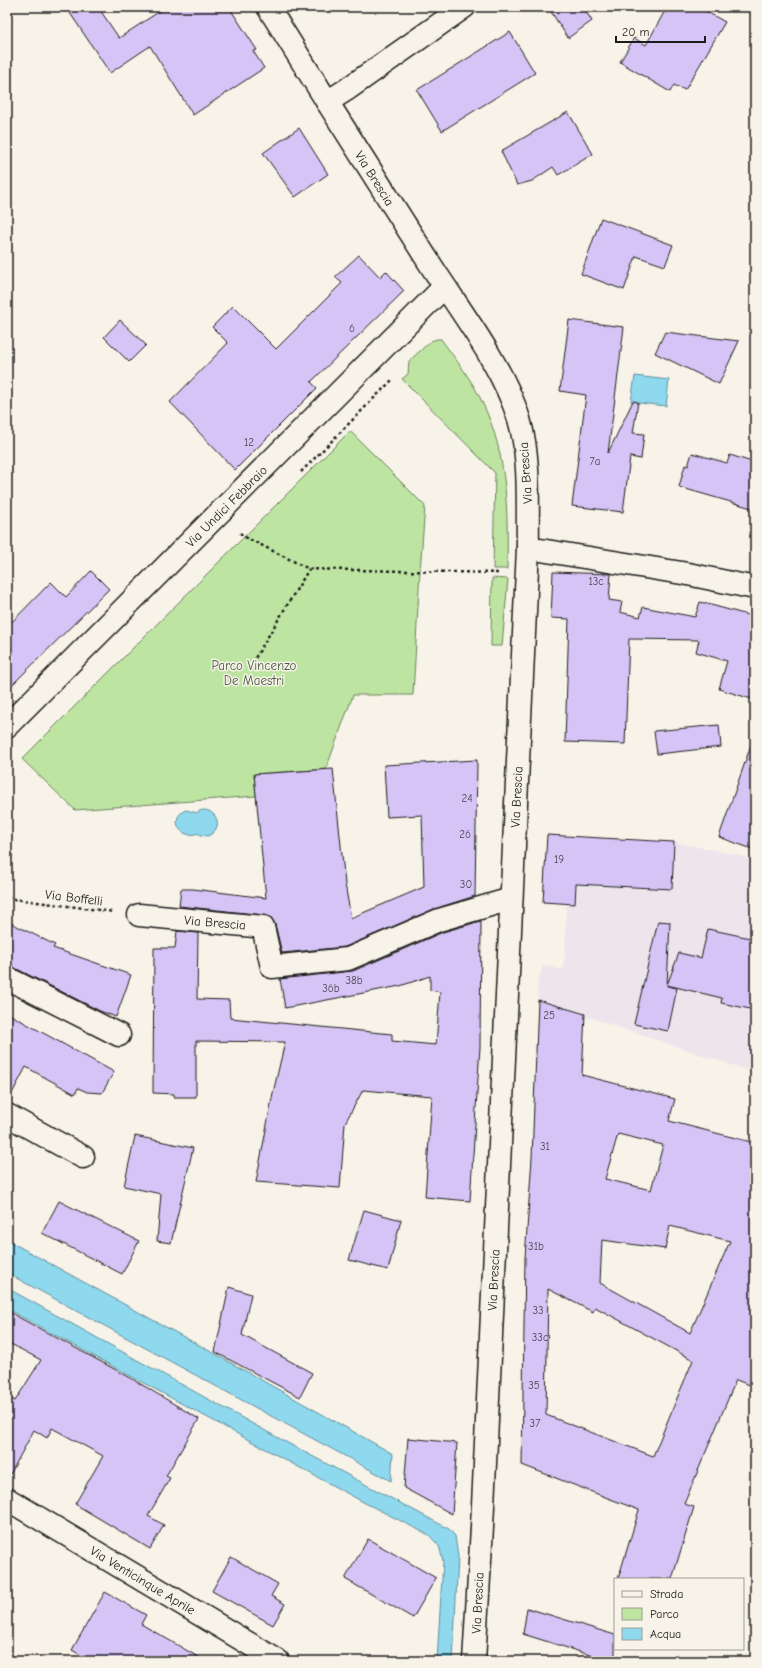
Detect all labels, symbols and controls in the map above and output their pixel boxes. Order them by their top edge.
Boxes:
scale bar [616,18,705,44]
text: 20 m [622,25,650,39]
street label: Via Brescia [352,148,397,208]
house number: 6 [349,322,355,335]
house number: 12 [244,436,254,449]
street label: Via Brescia [516,442,535,504]
house number: 7a [590,455,600,468]
street label: Via Undici Febbraio [182,462,270,550]
house number: 13c [588,575,604,588]
park label: Parco Vincenzo De Maestri [212,658,297,688]
street label: Via Brescia [507,766,526,828]
house number: 24 [461,792,473,805]
house number: 26 [459,828,471,841]
house number: 19 [554,853,564,866]
house number: 30 [460,878,472,891]
street label: Via Boffelli [44,887,104,908]
street label: Via Brescia [184,912,246,933]
house number: 38b [345,974,363,987]
house number: 36b [322,982,340,995]
house number: 25 [543,1009,555,1022]
house number: 31 [540,1140,550,1153]
house number: 31b [528,1240,544,1253]
street label: Via Brescia [484,1249,503,1311]
house number: 33 [532,1304,544,1317]
house number: 33c [532,1331,549,1344]
house number: 35 [528,1379,540,1392]
house number: 37 [530,1417,540,1430]
street label: Via Venticinque Aprile [87,1543,198,1618]
street label: Via Brescia [468,1572,487,1634]
legend [614,1578,744,1650]
text: Strada [650,1587,683,1601]
text: Parco [650,1607,679,1621]
text: Acqua [650,1627,681,1641]

